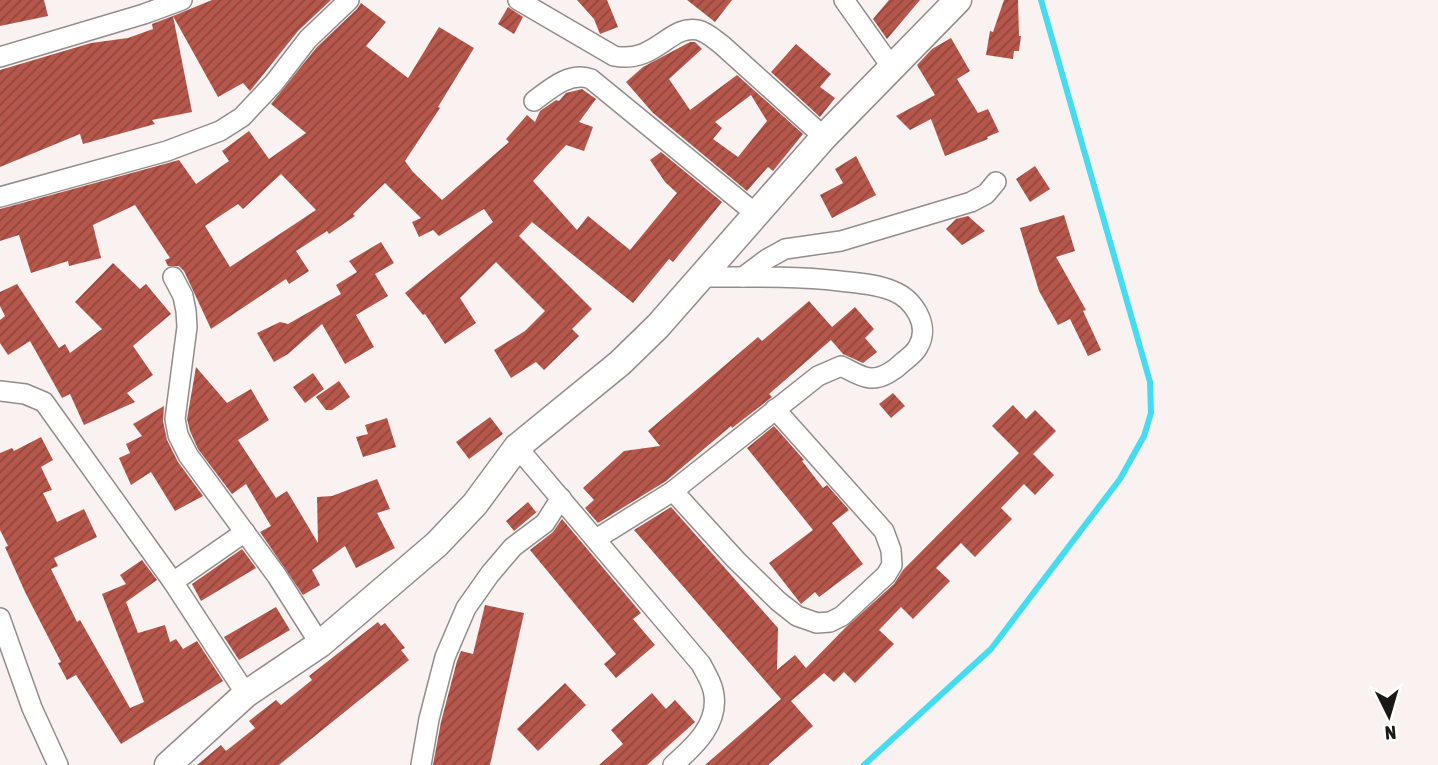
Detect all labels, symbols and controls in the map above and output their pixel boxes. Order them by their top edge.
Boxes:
north arrow [1354,681,1424,751]
text: N [1384,721,1397,744]

